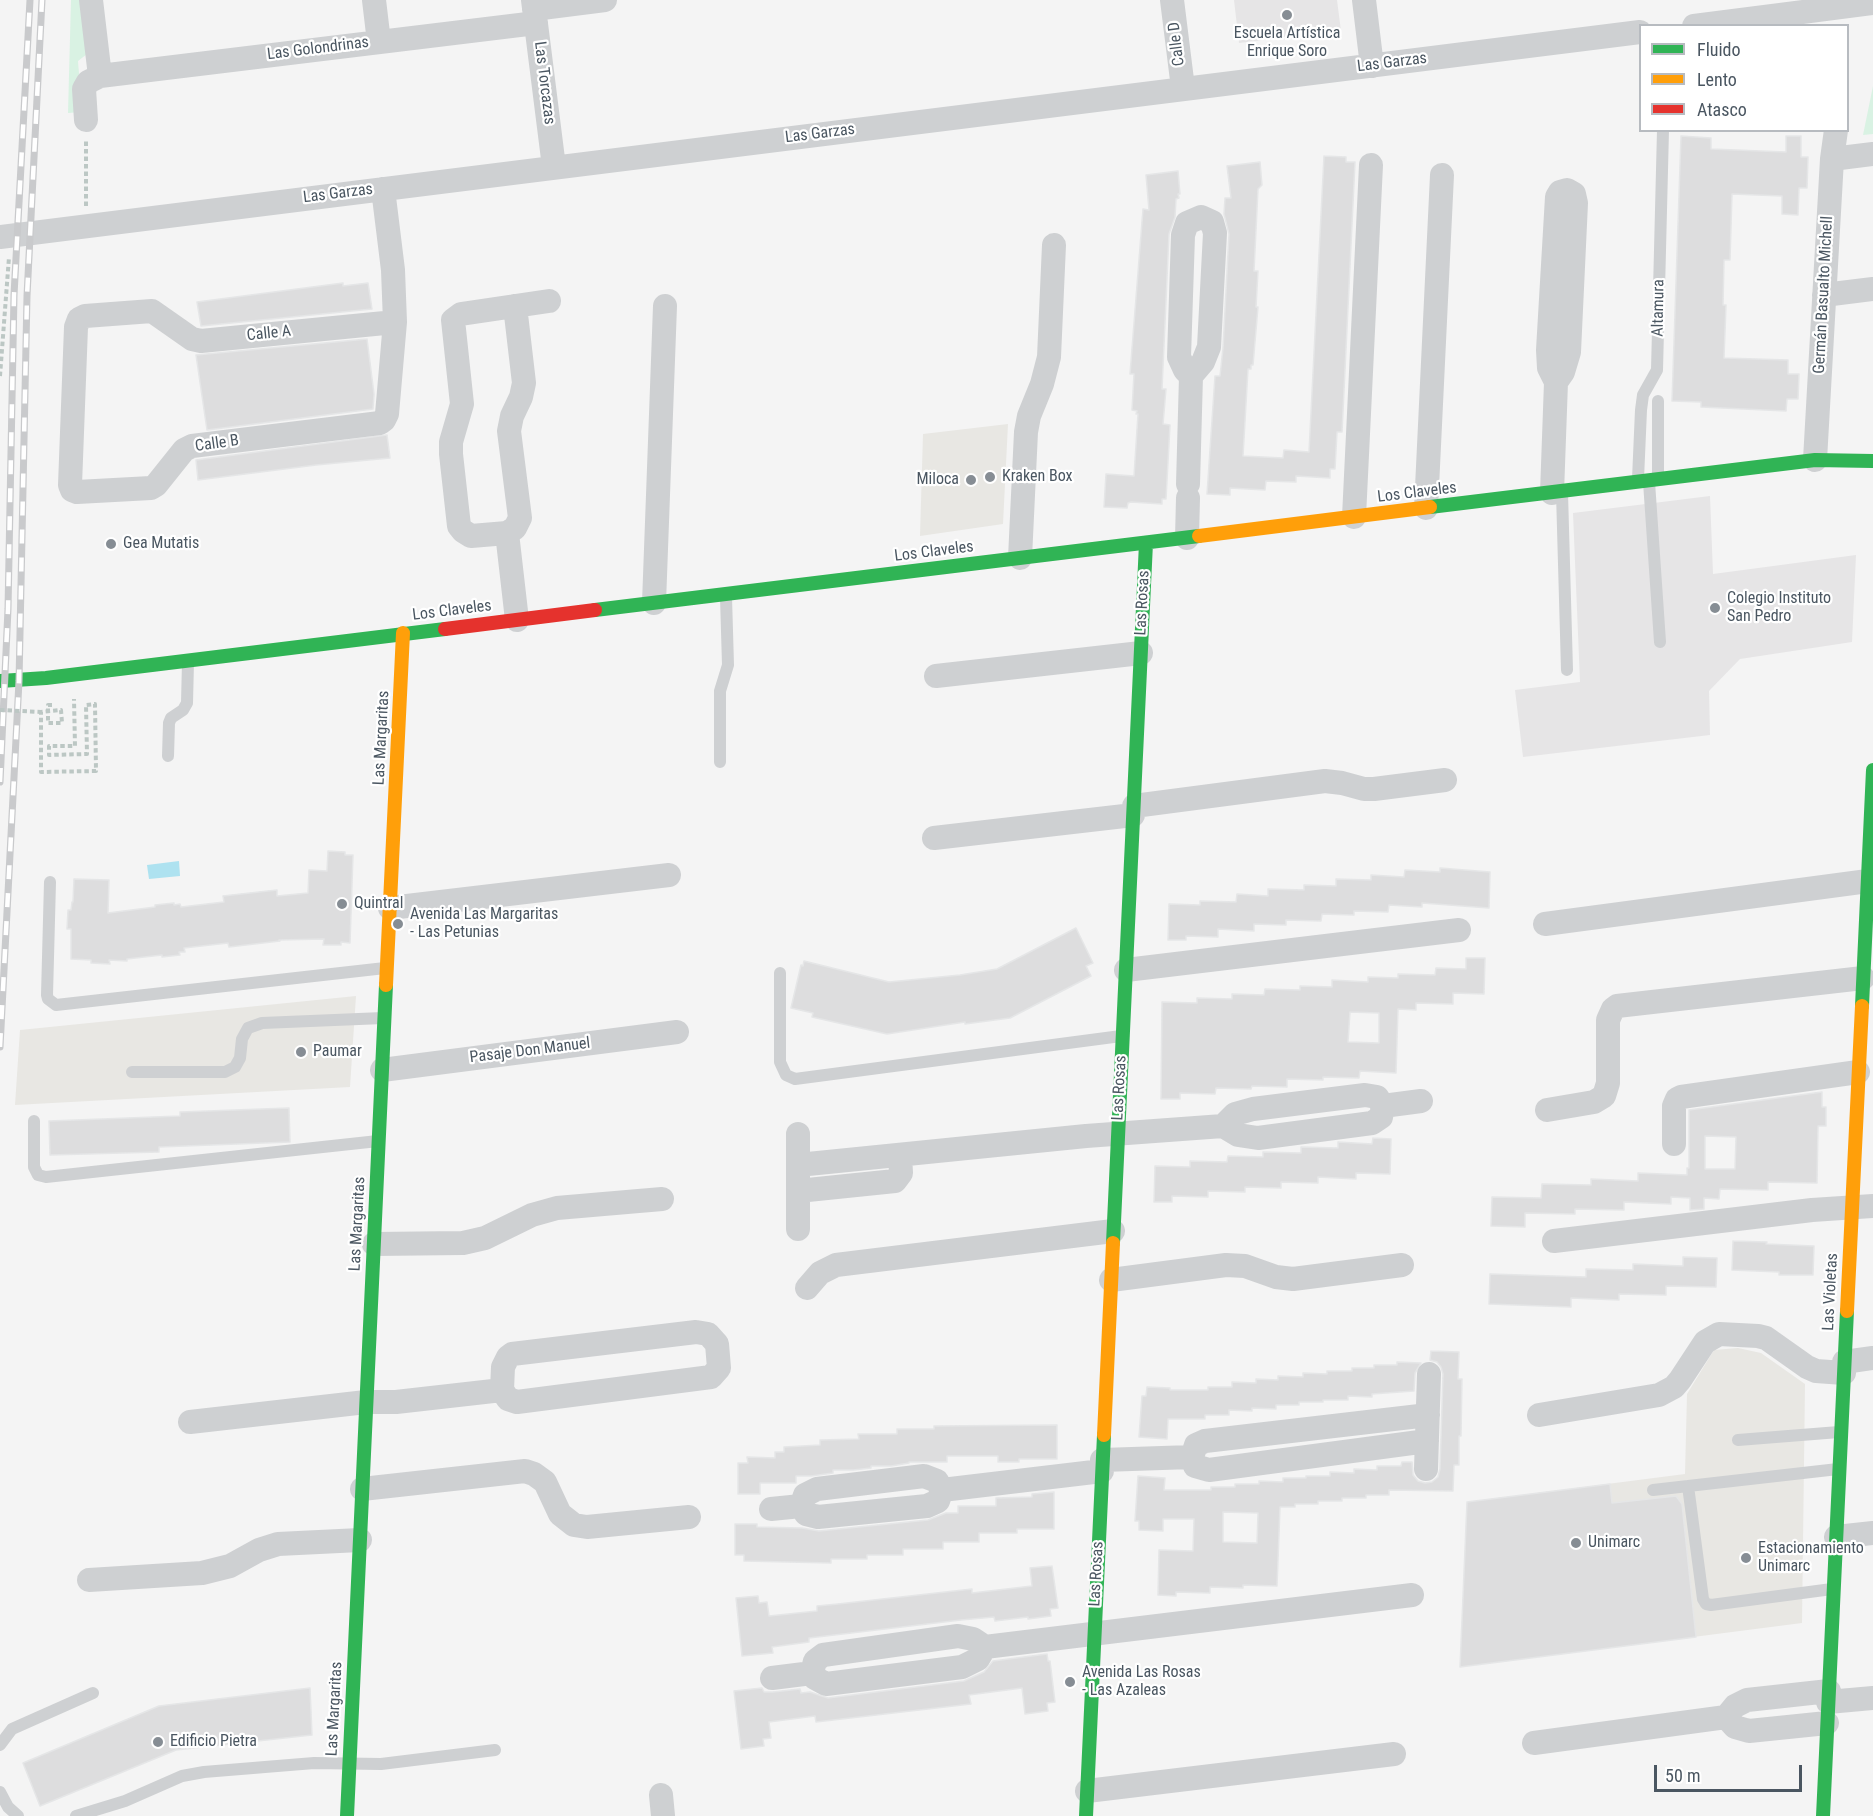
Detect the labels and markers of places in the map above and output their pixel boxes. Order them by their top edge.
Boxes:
marker: Escuela Artística Enrique Soro [1280,8,1294,22]
place label: Escuela Artística Enrique Soro [1234,24,1340,62]
place label: Kraken Box [1002,467,1073,487]
place label: Miloca [916,470,959,490]
marker: Kraken Box [983,470,997,484]
marker: Miloca [964,473,978,487]
place label: Gea Mutatis [123,534,199,554]
marker: Gea Mutatis [104,537,118,551]
place label: Colegio Instituto San Pedro [1727,589,1831,627]
marker: Colegio Instituto San Pedro [1708,601,1722,615]
place label: Quintral [354,894,403,914]
marker: Quintral [335,897,349,911]
place label: Avenida Las Margaritas - Las Petunias [410,905,558,943]
marker: Avenida Las Margaritas - Las Petunias [391,917,405,931]
place label: Paumar [313,1042,362,1062]
marker: Paumar [294,1045,308,1059]
place label: Unimarc [1588,1533,1640,1553]
marker: Unimarc [1569,1536,1583,1550]
place label: Estacionamiento Unimarc [1758,1539,1864,1577]
marker: Estacionamiento Unimarc [1739,1551,1753,1565]
place label: Avenida Las Rosas - Las Azaleas [1082,1663,1201,1701]
marker: Avenida Las Rosas - Las Azaleas [1063,1675,1077,1689]
place label: Edificio Pietra [170,1732,257,1752]
marker: Edificio Pietra [151,1735,165,1749]

